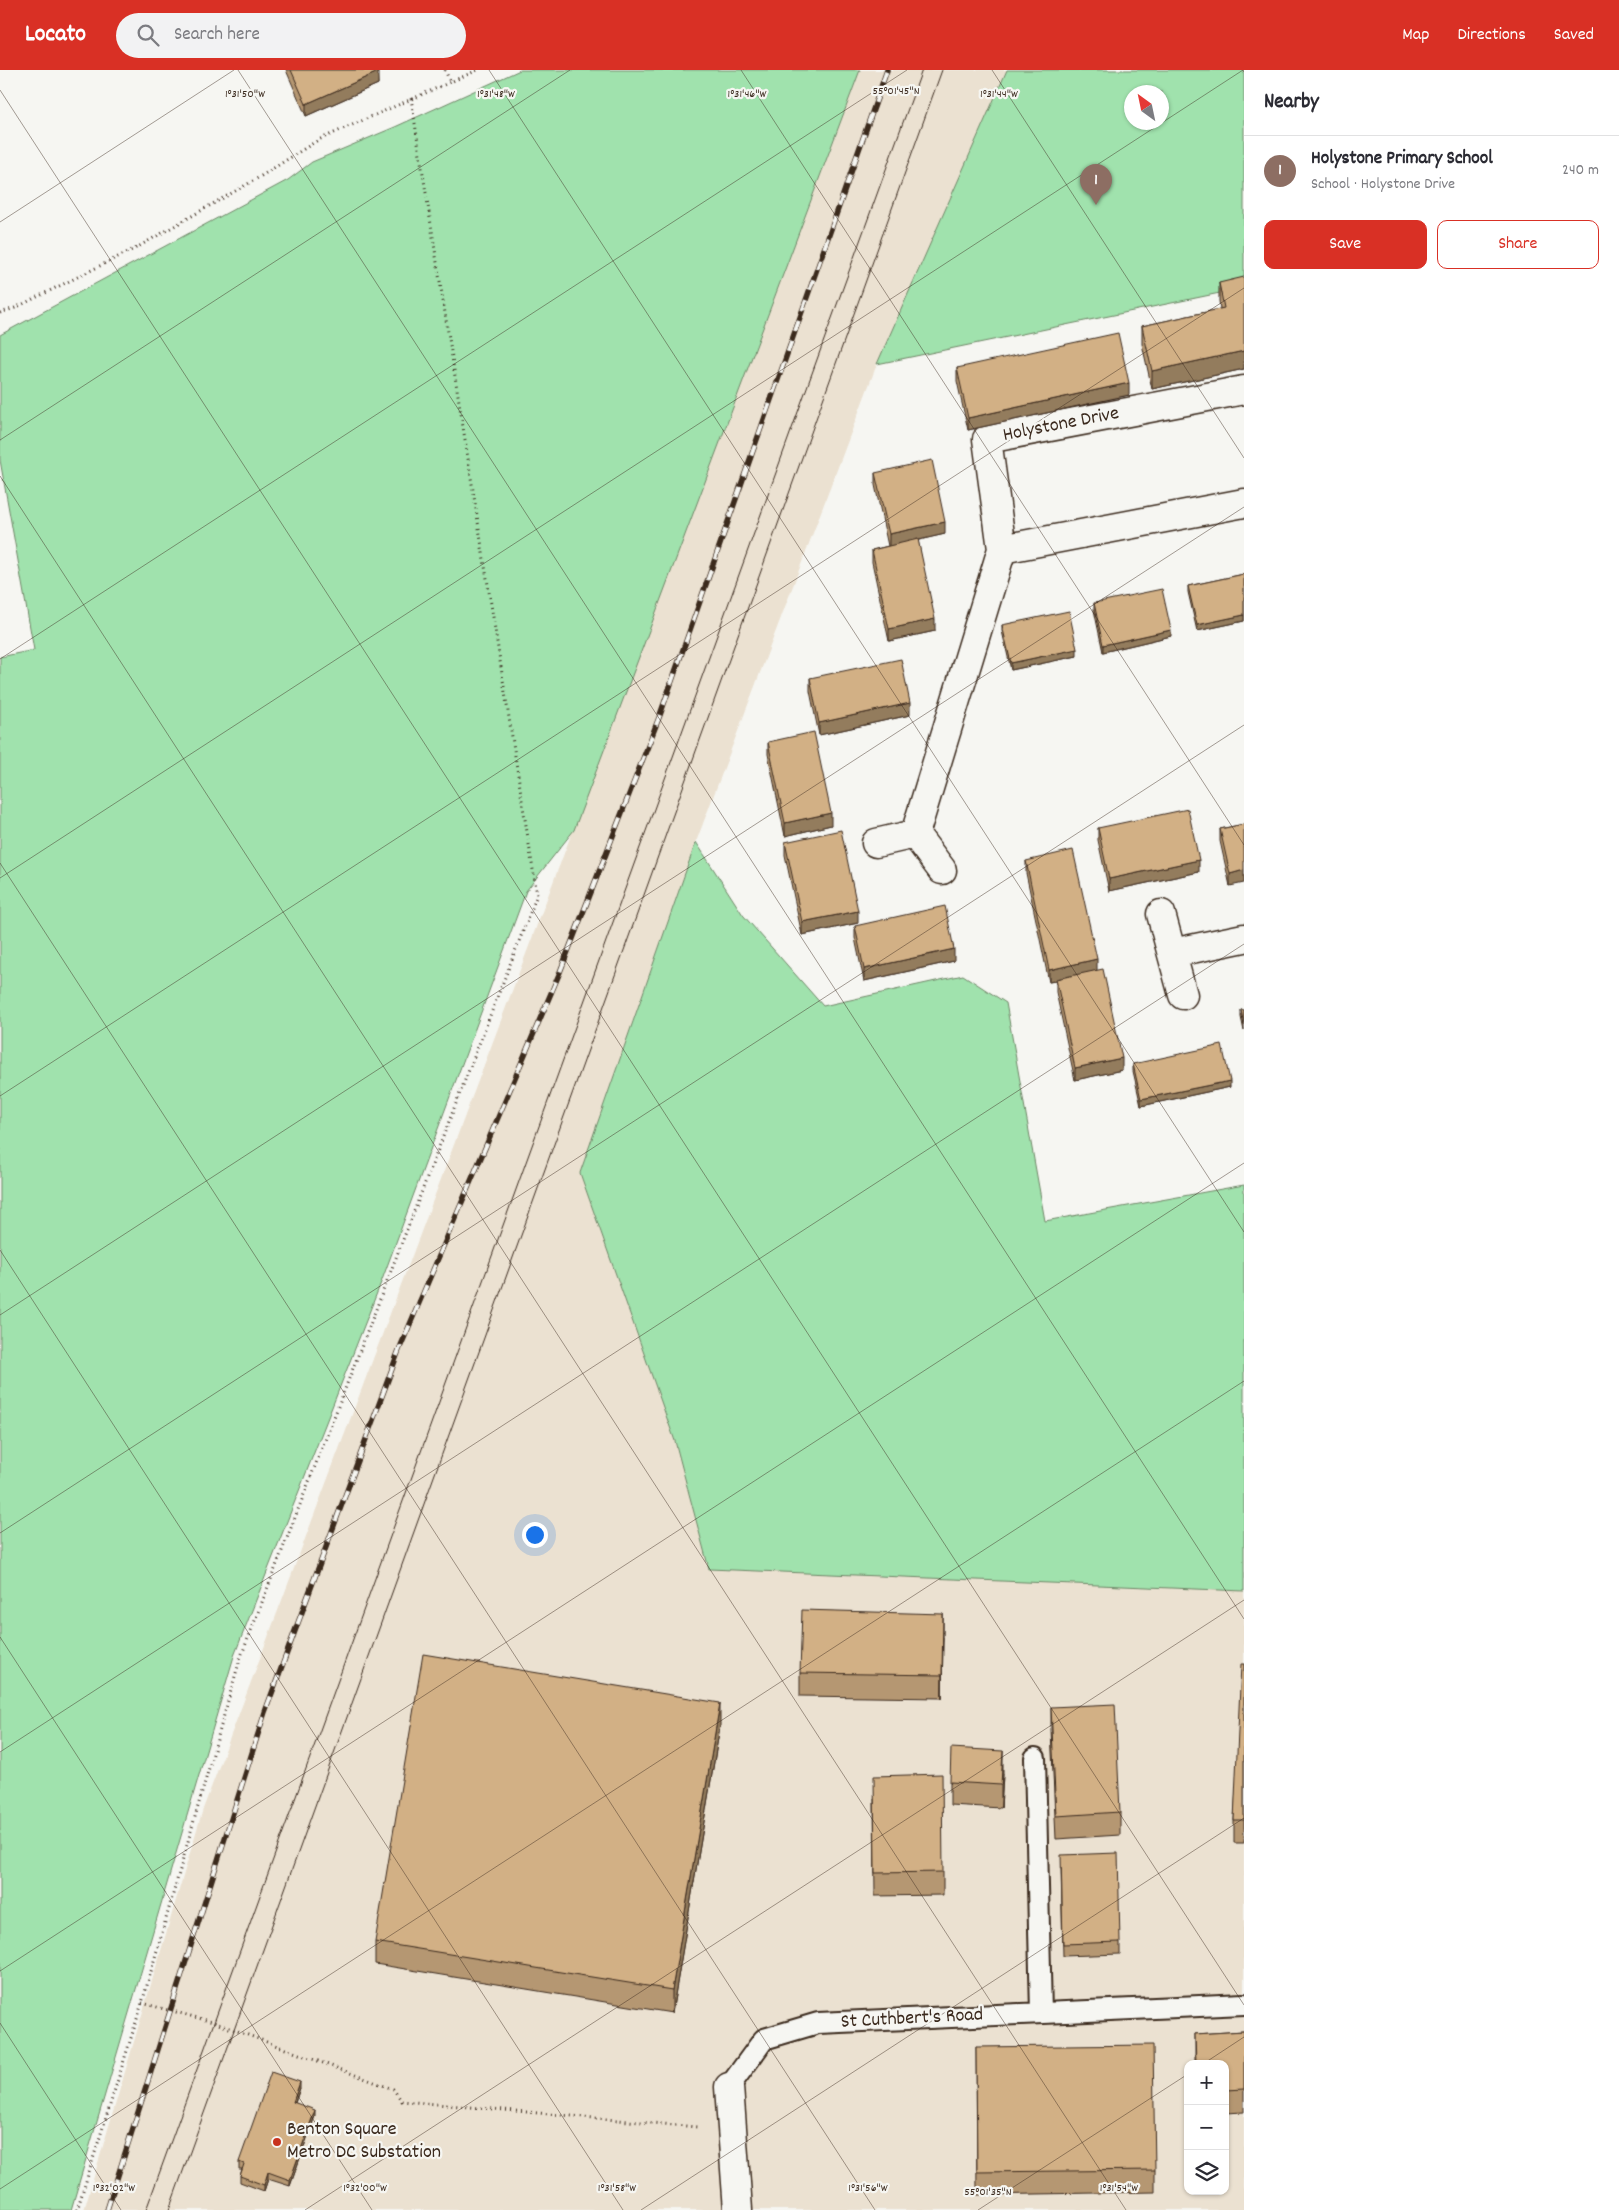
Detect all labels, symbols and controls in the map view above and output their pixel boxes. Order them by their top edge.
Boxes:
search box [116,13,466,58]
text: Locato [25,18,86,52]
icon: search [134,21,162,49]
text: Search here [174,22,260,49]
text: Map [1402,23,1429,48]
text: Directions [1457,23,1526,48]
text: Saved [1554,23,1594,48]
text: 55°01'45"N [872,83,920,100]
north arrow [1124,85,1169,130]
text: 1°31'50"W [225,86,265,103]
text: 1°31'48"W [477,86,515,103]
text: 1°31'46"W [728,86,767,103]
text: 1°31'44"W [980,86,1018,103]
text: Nearby [1264,88,1319,118]
text: Holystone Primary School [1311,146,1493,173]
text: 1 [1278,159,1282,182]
text: 240 m [1562,159,1599,182]
pin: 1 [1080,164,1112,205]
text: School · Holystone Drive [1311,173,1455,196]
button: Save [1264,220,1427,269]
button: Share [1437,220,1599,269]
street label: Holystone Drive [1000,400,1122,450]
your location [522,1522,548,1548]
street label: St Cuthbert's Road [840,2001,984,2037]
map controls [1184,2060,1229,2195]
button: + [1184,2060,1229,2105]
button: − [1184,2105,1229,2150]
place label: Benton Square Metro DC Substation [287,2116,441,2167]
marker: Benton Square Metro DC Substation [271,2136,283,2148]
button: layers [1184,2150,1229,2195]
text: 1°32'02"W [93,2180,135,2197]
text: 1°32'00"W [343,2180,387,2197]
text: 1°31'58"W [598,2180,636,2197]
text: 1°31'56"W [848,2180,888,2197]
text: 1°31'54"W [1100,2180,1138,2197]
text: 55°01'35"N [964,2184,1012,2201]

